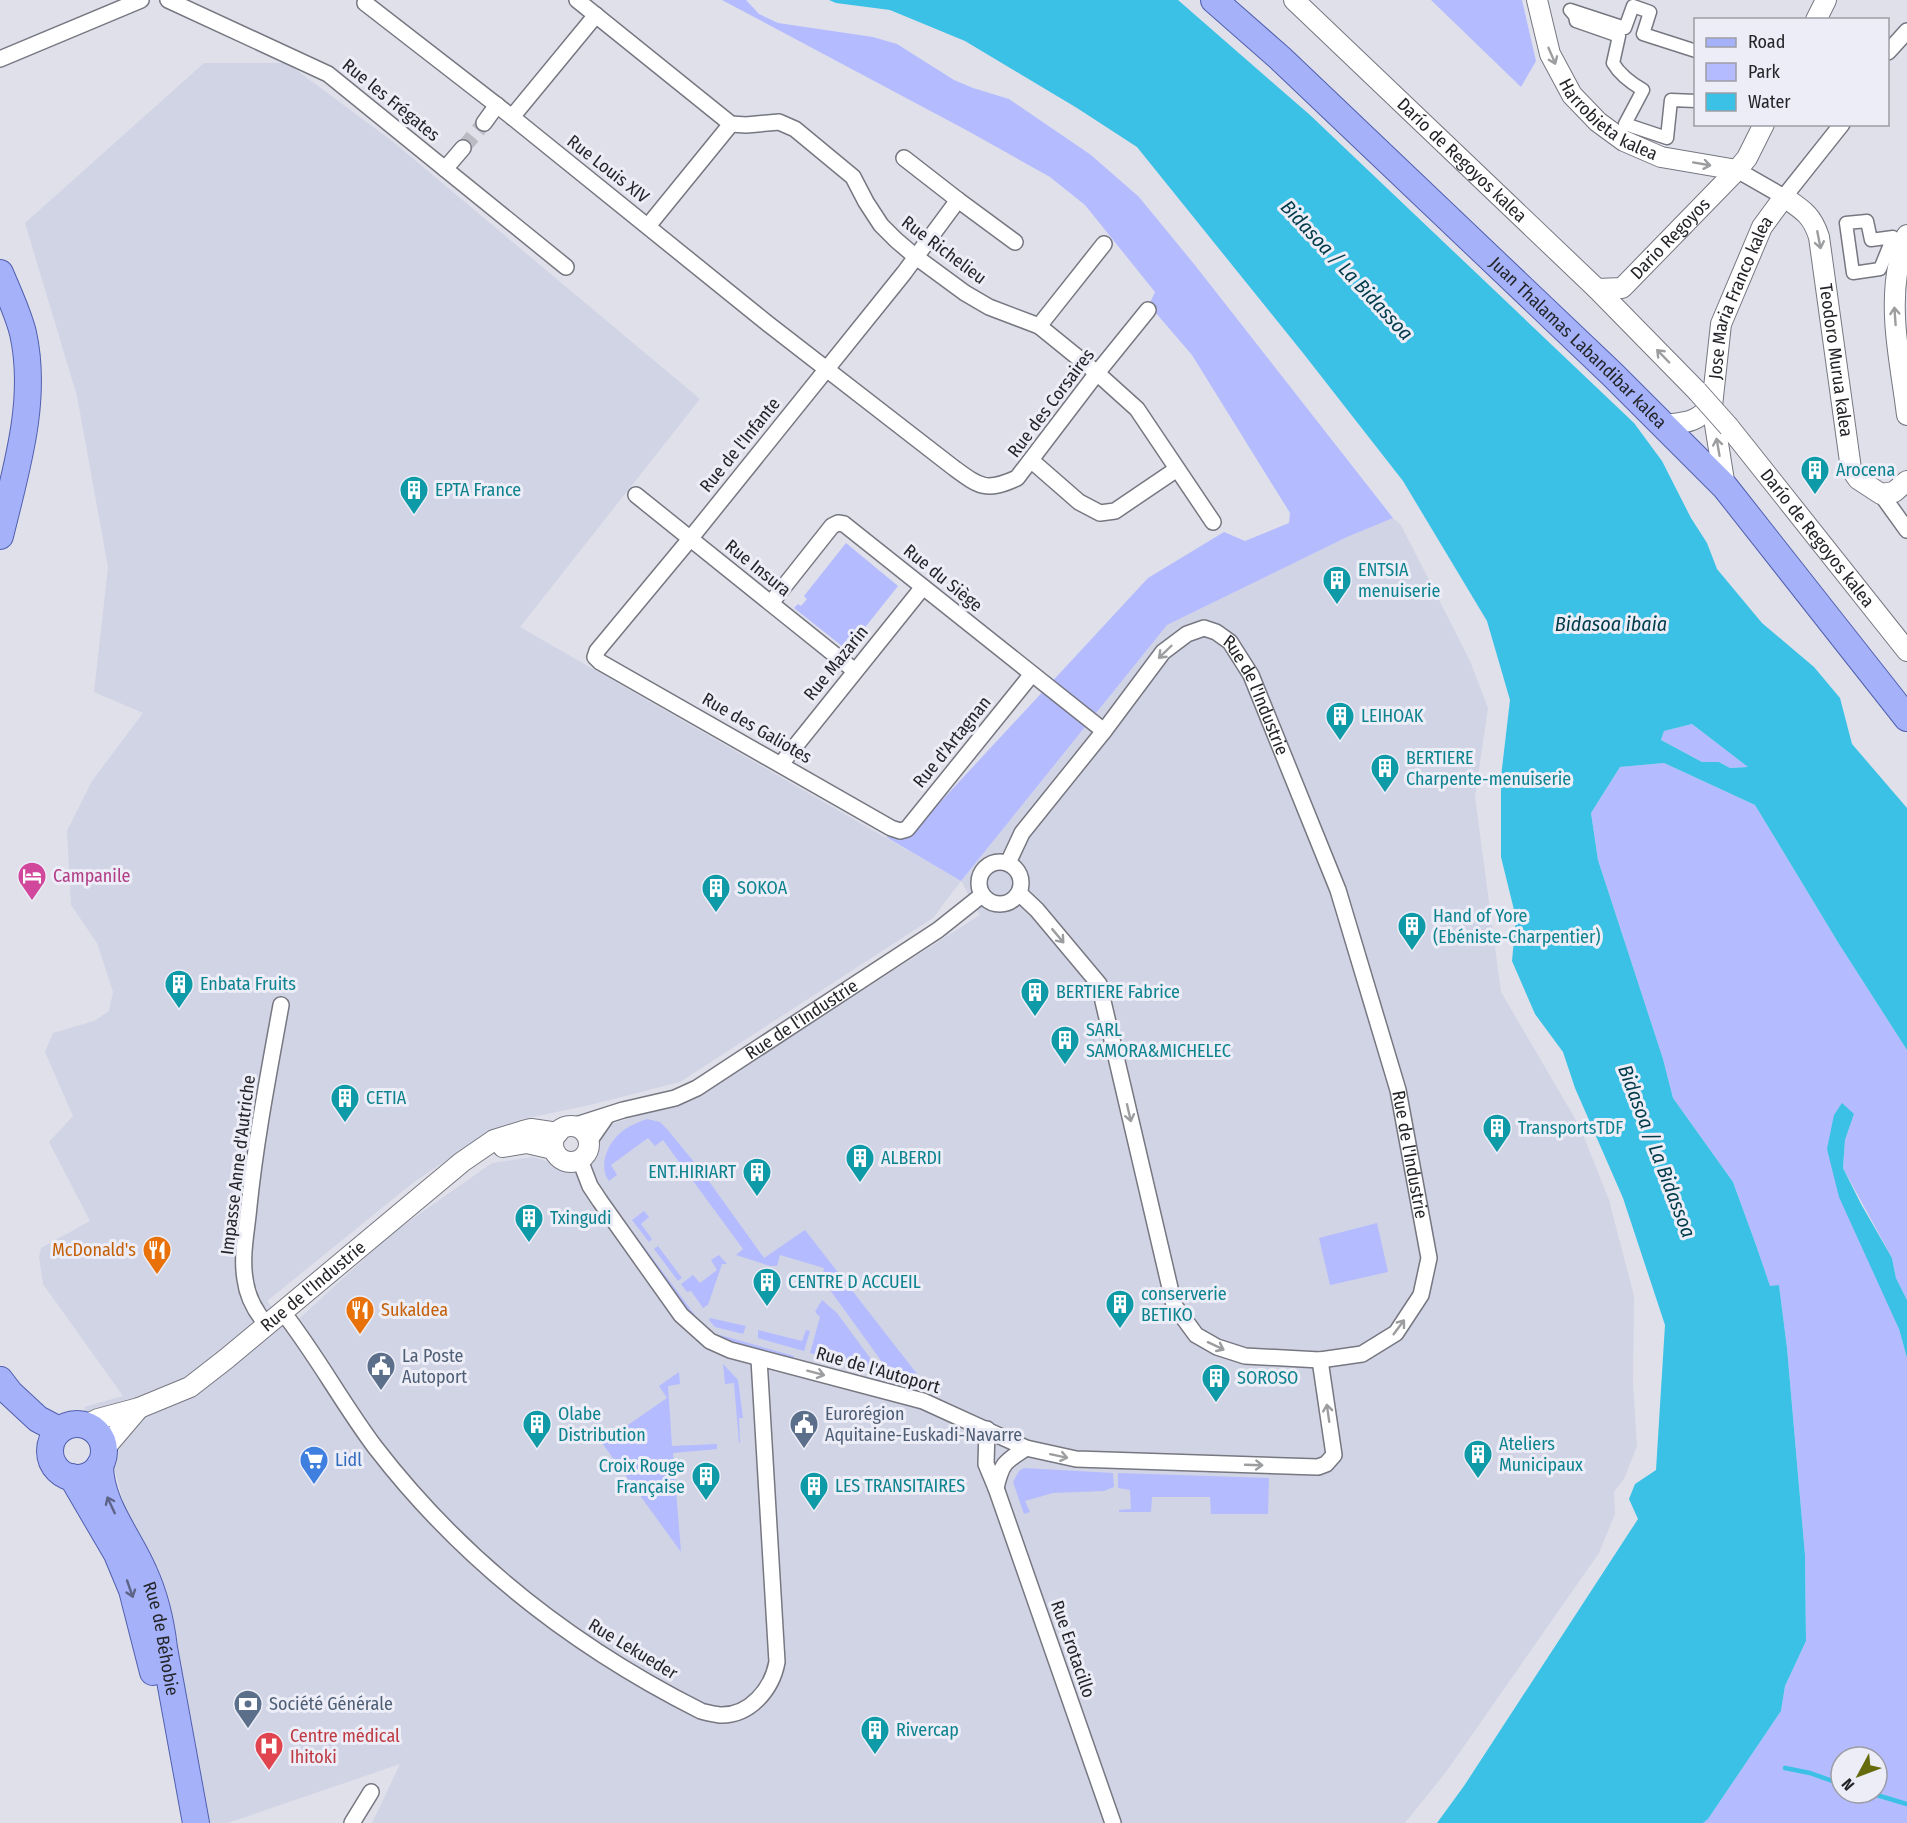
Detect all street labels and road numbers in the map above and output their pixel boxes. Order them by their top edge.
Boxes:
street label: Rue les Frégates [338,54,444,146]
street label: Harrobieta kalea [1554,75,1661,165]
street label: Darío de Regoyos kalea [1392,93,1531,227]
street label: Rue Louis XIV [563,130,654,208]
street label: Dario Regoyos [1626,193,1715,284]
street label: Rue Richelieu [897,211,991,289]
street label: Jose Maria Franco kalea [1704,211,1778,380]
street label: Juan Thalamas Labandibar kalea [1485,252,1671,433]
street label: Teodoro Murua kalea [1815,282,1857,438]
street label: Rue des Corsaires [1003,344,1099,462]
street label: Rue de l'Infante [695,393,785,497]
street label: Darío de Regoyos kalea [1756,464,1879,612]
street label: Rue Insura [721,535,795,601]
street label: Rue du Siège [899,540,987,617]
street label: Rue Mazarin [799,621,873,705]
street label: Rue de l'Industrie [1219,630,1293,758]
street label: Rue des Galiotes [698,688,816,768]
street label: Rue d'Artagnan [908,692,996,792]
street label: Rue de l'Industrie [741,975,862,1064]
street label: Impasse Anne d'Autriche [216,1074,260,1256]
street label: Rue de l'Industrie [1387,1089,1433,1221]
street label: Rue de l'Industrie [256,1236,370,1336]
street label: Rue de l'Autoport [814,1342,943,1398]
street label: Rue de Béhobie [138,1579,184,1698]
street label: Rue Erotacillo [1046,1597,1100,1701]
street label: Rue Lekueder [584,1614,682,1685]

